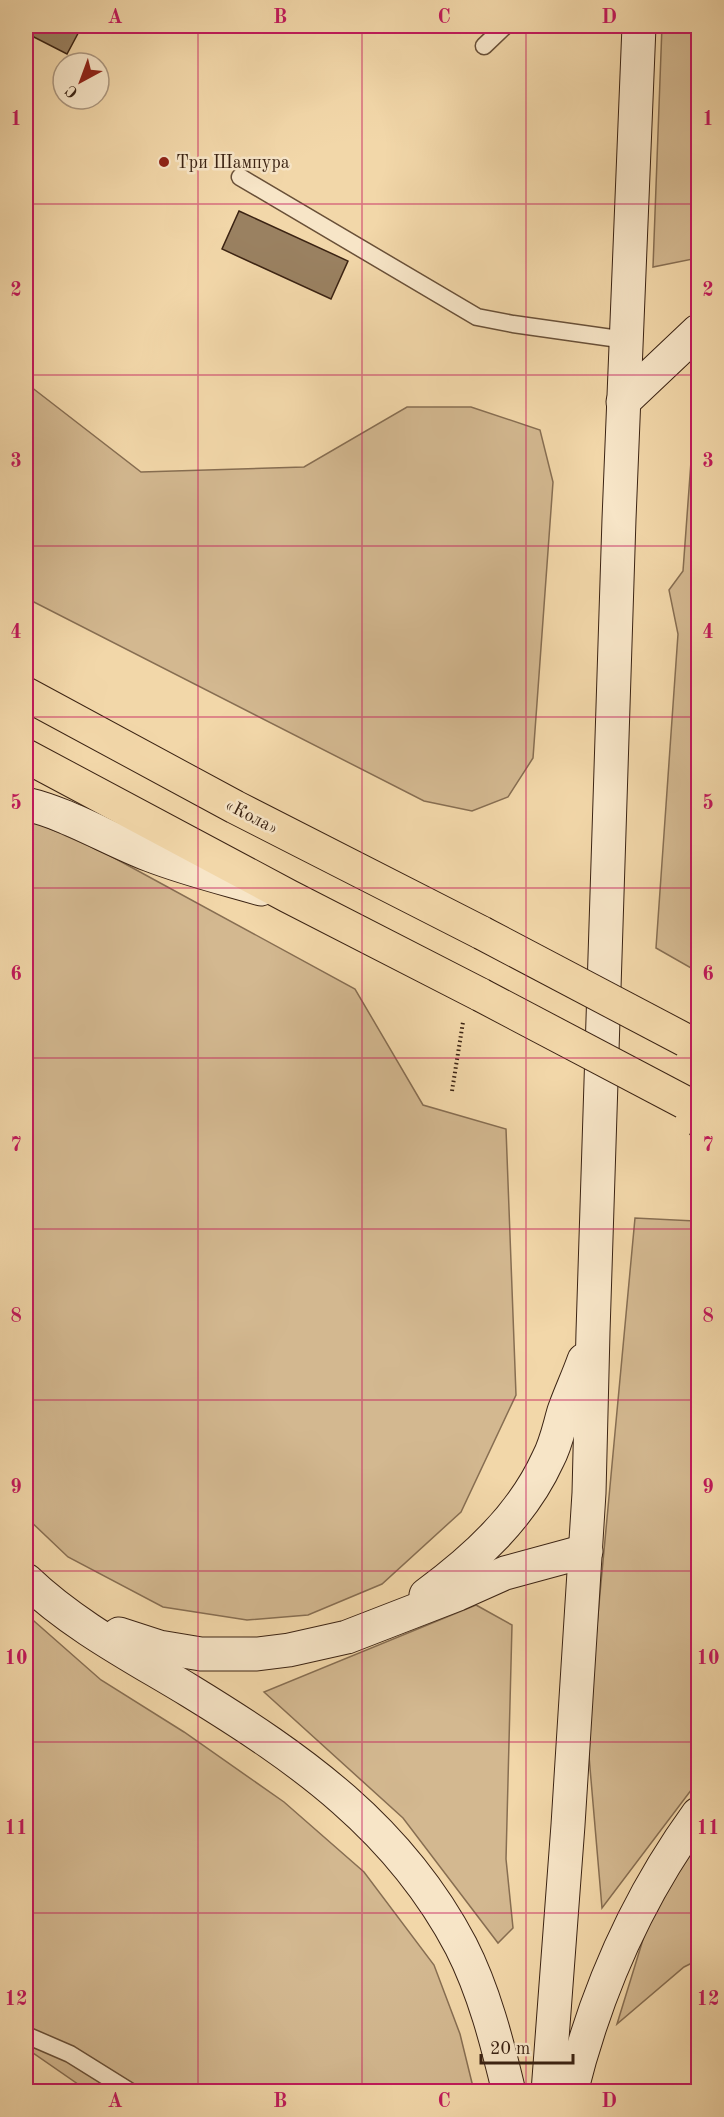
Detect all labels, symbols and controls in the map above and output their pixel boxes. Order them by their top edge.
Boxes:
text: A [107,8,123,28]
text: B [273,8,287,28]
text: C [437,8,451,28]
text: D [601,8,617,28]
north arrow [51,51,111,111]
text: С [63,81,82,100]
text: 1 [10,110,22,130]
text: 1 [702,110,714,130]
place label: Три Шампура [176,154,290,172]
marker: Три Шампура [157,155,171,169]
text: 2 [10,281,22,301]
text: 2 [702,281,714,301]
text: 3 [10,452,22,472]
text: 3 [702,452,714,472]
text: 4 [10,623,22,643]
text: 4 [702,623,714,643]
text: 5 [10,793,22,814]
text: 5 [702,793,714,814]
street label: «Кола» [222,796,281,838]
text: 6 [10,965,22,985]
text: 6 [702,965,714,985]
text: 7 [10,1136,22,1156]
text: 7 [702,1136,714,1156]
text: 8 [10,1307,22,1327]
text: 8 [702,1307,714,1327]
text: 9 [10,1478,22,1498]
text: 9 [702,1478,714,1498]
text: 10 [4,1649,28,1669]
text: 10 [696,1649,720,1669]
text: 11 [4,1819,28,1839]
text: 11 [696,1819,720,1839]
text: 12 [4,1990,28,2010]
text: 12 [696,1990,720,2010]
scale bar [481,2027,572,2065]
text: 20 m [490,2040,530,2058]
text: A [107,2092,123,2112]
text: B [273,2092,287,2112]
text: C [437,2092,451,2112]
text: D [601,2092,617,2112]

